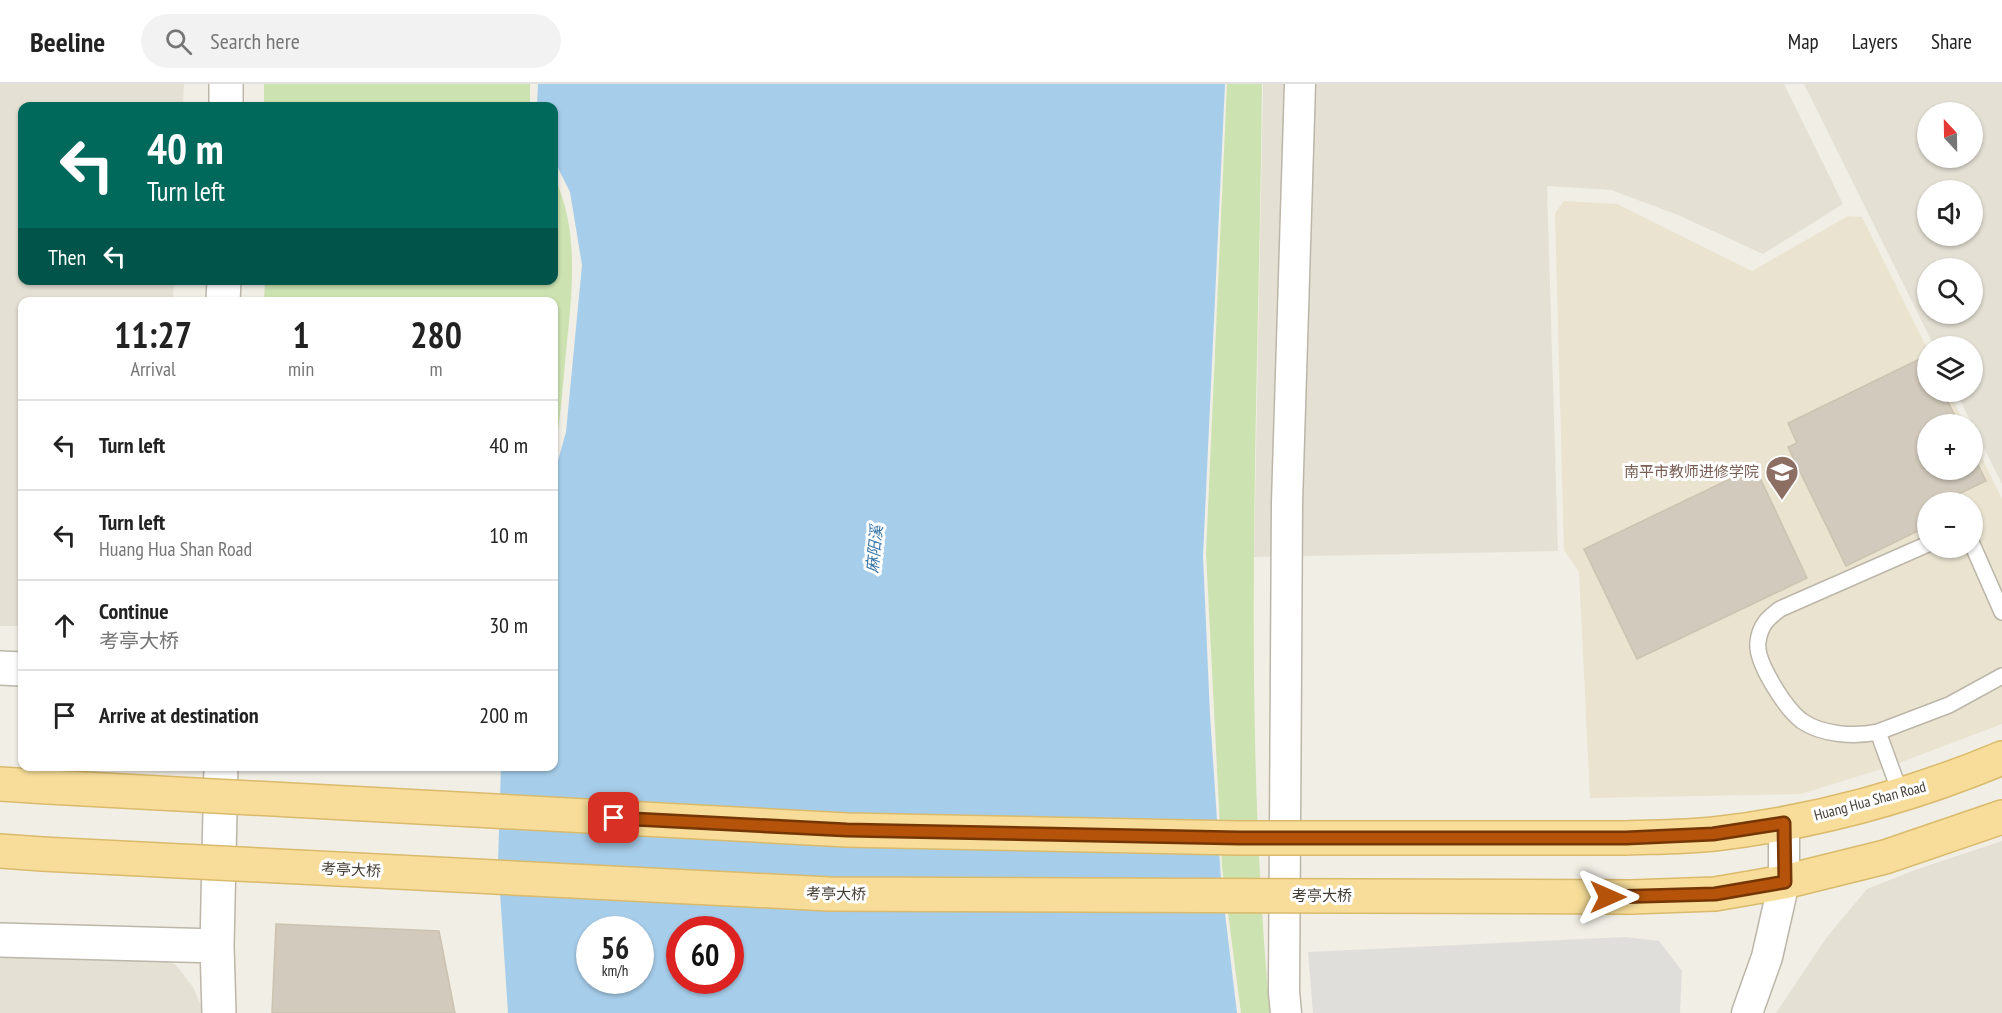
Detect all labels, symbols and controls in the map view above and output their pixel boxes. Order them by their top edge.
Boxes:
search box [141,14,561,68]
text: Beeline [30,23,105,60]
icon: search [162,25,195,58]
text: Search here [210,27,300,55]
text: Map [1788,28,1819,55]
text: Layers [1852,28,1898,55]
text: Share [1931,28,1972,55]
north arrow [1917,102,1983,168]
map controls [1917,102,1983,558]
text: 40 m [147,121,224,176]
icon: left [48,126,126,204]
text: Turn left [147,174,225,208]
button: sound [1917,180,1983,246]
icon: left [98,240,131,273]
text: Then [48,243,86,271]
button: search [1917,258,1983,324]
text: 11:27 [114,311,192,358]
text: 1 [292,311,310,358]
text: 280 [410,311,462,358]
button: layers [1917,336,1983,402]
text: Arrival [130,356,176,382]
text: min [288,356,314,382]
text: m [430,356,443,382]
button: + [1917,414,1983,480]
icon: left [48,429,81,462]
text: Turn left [99,431,165,459]
text: 40 m [489,431,528,459]
school or university icon: 南平市教师进修学院 [1764,454,1800,501]
place label: 南平市教师进修学院 [1624,462,1759,481]
button: − [1917,492,1983,558]
text: Turn left [99,508,165,536]
icon: left [48,519,81,552]
text: 10 m [489,521,528,549]
water label: 麻阳溪 [862,522,887,574]
text: Huang Hua Shan Road [99,536,252,562]
text: Continue [99,597,169,625]
icon: ahead [48,609,81,642]
text: 30 m [489,611,528,639]
text: 考亭大桥 [99,628,179,654]
icon: arrive [48,699,81,732]
text: Arrive at destination [99,701,259,729]
text: 200 m [479,701,528,729]
street label: Huang Hua Shan Road [1812,776,1928,825]
pin [588,792,639,843]
icon: arrive [597,801,630,834]
street label: 考亭大桥 [321,858,381,881]
position arrow [1576,865,1640,929]
street label: 考亭大桥 [806,883,866,904]
street label: 考亭大桥 [1292,886,1352,905]
speed limit sign: 60 [666,916,744,994]
text: 56 [601,928,629,967]
text: km/h [602,961,628,980]

